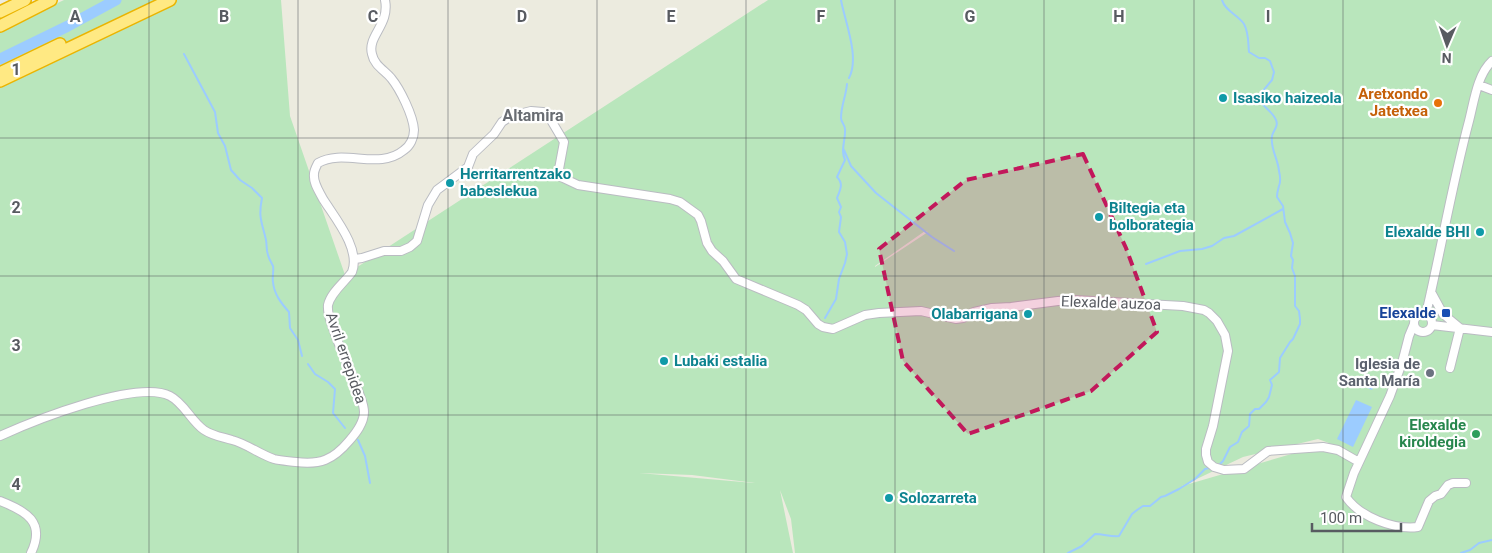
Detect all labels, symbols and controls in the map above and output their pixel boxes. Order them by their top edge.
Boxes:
text: A [70,7,81,26]
text: B [219,7,229,26]
text: C [368,7,378,26]
text: D [517,7,527,26]
text: E [667,7,676,26]
text: F [817,7,826,26]
text: G [965,7,976,26]
text: H [1113,7,1125,26]
text: I [1266,7,1270,26]
north arrow [1422,20,1472,70]
text: N [1441,50,1452,66]
text: 1 [11,60,21,79]
place label: Aretxondo Jatetxea [1358,85,1428,120]
place label: Isasiko haizeola [1233,89,1341,107]
marker: Isasiko haizeola [1217,92,1229,104]
marker: Aretxondo Jatetxea [1432,97,1444,109]
district label: Altamira [502,106,564,125]
place label: Herritarrentzako babeslekua [460,165,571,200]
marker: Herritarrentzako babeslekua [444,177,456,189]
text: 2 [11,198,21,217]
place label: Biltegia eta bolborategia [1109,199,1194,234]
marker: Biltegia eta bolborategia [1093,211,1105,223]
place label: Elexalde BHI [1385,223,1470,241]
marker: Elexalde BHI [1474,226,1486,238]
street label: Elexalde auzoa [1061,292,1161,314]
place label: Elexalde [1379,304,1436,322]
place label: Olabarrigana [931,305,1018,323]
marker: Elexalde [1440,307,1452,319]
marker: Olabarrigana [1022,308,1034,320]
street label: Avril errepidea [322,310,370,406]
text: 3 [11,336,21,355]
place label: Lubaki estalia [674,352,767,370]
marker: Lubaki estalia [658,355,670,367]
place label: Iglesia de Santa María [1339,355,1420,390]
marker: Iglesia de Santa María [1424,367,1436,379]
place label: Elexalde kiroldegia [1399,416,1466,451]
marker: Elexalde kiroldegia [1470,428,1482,440]
text: 4 [11,475,21,494]
place label: Solozarreta [899,489,977,507]
marker: Solozarreta [883,492,895,504]
scale bar [1312,500,1401,532]
text: 100 m [1320,509,1362,527]

